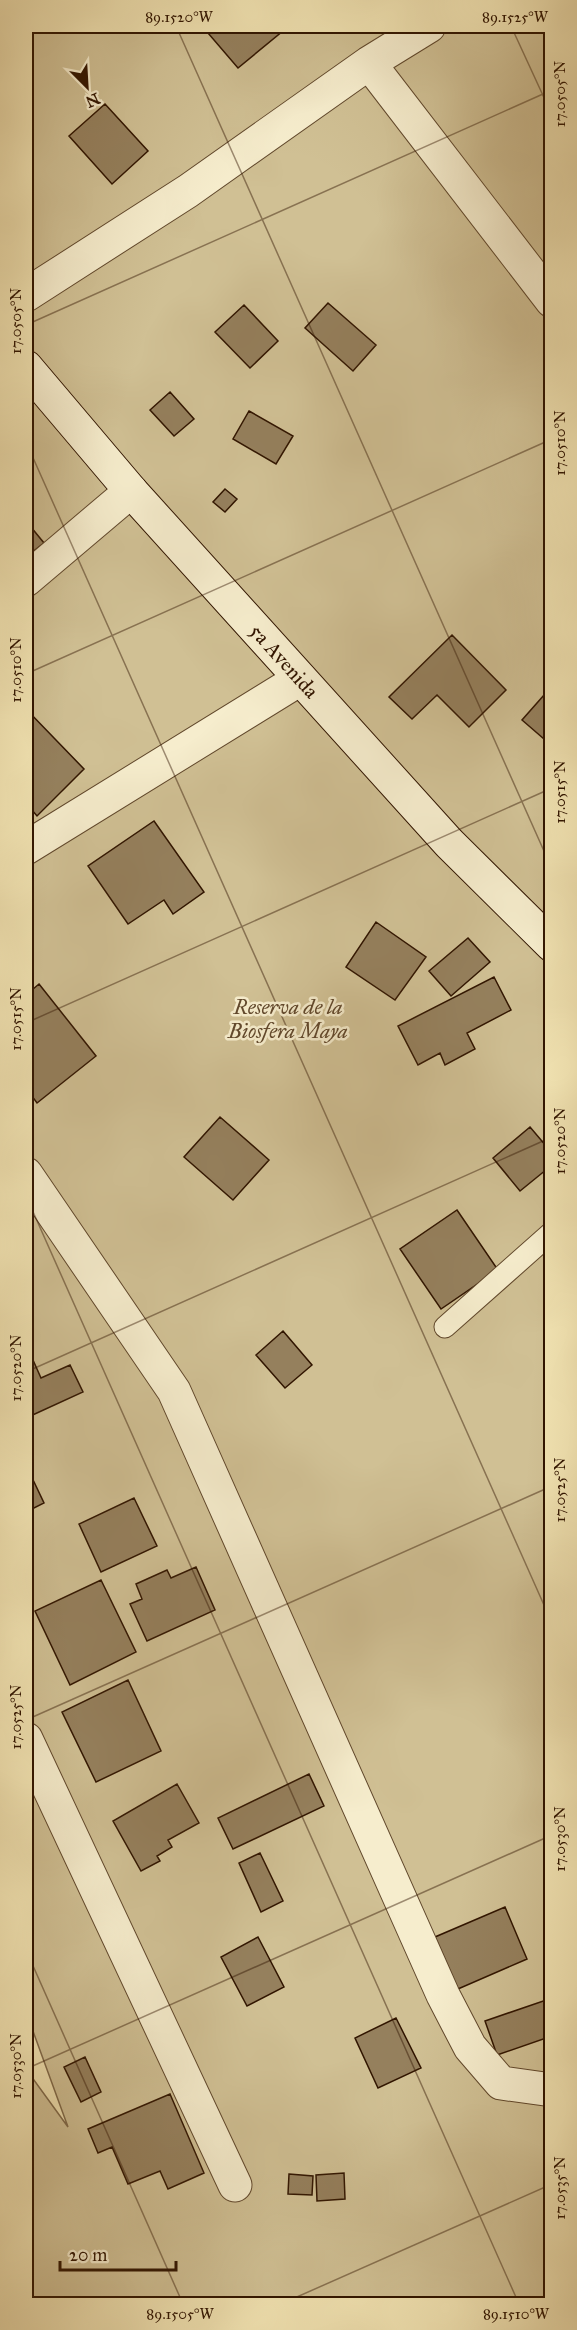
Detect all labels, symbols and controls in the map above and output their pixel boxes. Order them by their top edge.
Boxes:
text: 89.1520°W [145,8,214,26]
text: 89.1525°W [482,8,549,26]
north arrow [57,57,117,117]
text: 17.0505°N [551,61,569,127]
text: N [82,89,103,112]
text: 17.0505°N [7,288,25,354]
text: 17.0510°N [551,410,569,476]
street label: 5a Avenida [244,618,324,704]
text: 17.0510°N [7,637,25,703]
text: 17.0515°N [551,760,569,824]
text: 17.0515°N [7,987,25,1051]
park label: Reserva de la Biosfera Maya [227,994,348,1044]
text: 17.0520°N [551,1107,569,1174]
text: 17.0520°N [7,1334,25,1401]
text: 17.0525°N [551,1457,569,1522]
text: 17.0525°N [7,1684,25,1749]
text: 17.0530°N [551,1806,569,1872]
text: 17.0530°N [7,2033,25,2099]
text: 17.0535°N [551,2156,569,2220]
scale bar [60,2234,176,2272]
text: 20 m [69,2244,107,2266]
text: 89.1505°W [146,2305,214,2323]
text: 89.1510°W [483,2305,550,2323]

